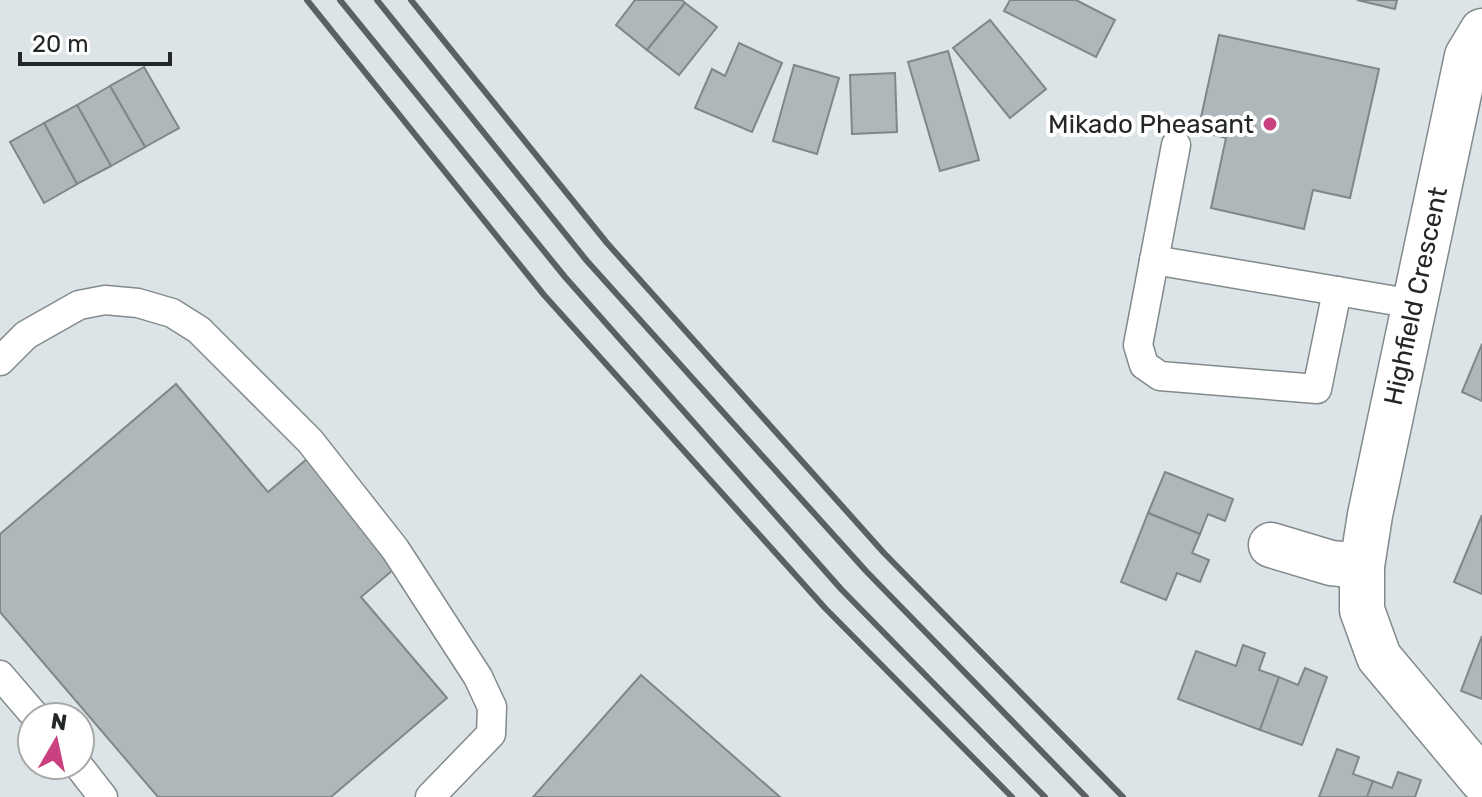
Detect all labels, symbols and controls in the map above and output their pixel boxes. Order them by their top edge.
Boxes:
scale bar [20,16,170,66]
text: 20 m [32,30,89,58]
place label: Mikado Pheasant [1048,109,1254,140]
marker: Mikado Pheasant [1261,115,1279,133]
street label: Highfield Crescent [1378,184,1454,408]
north arrow [16,701,96,781]
text: N [49,707,69,736]

